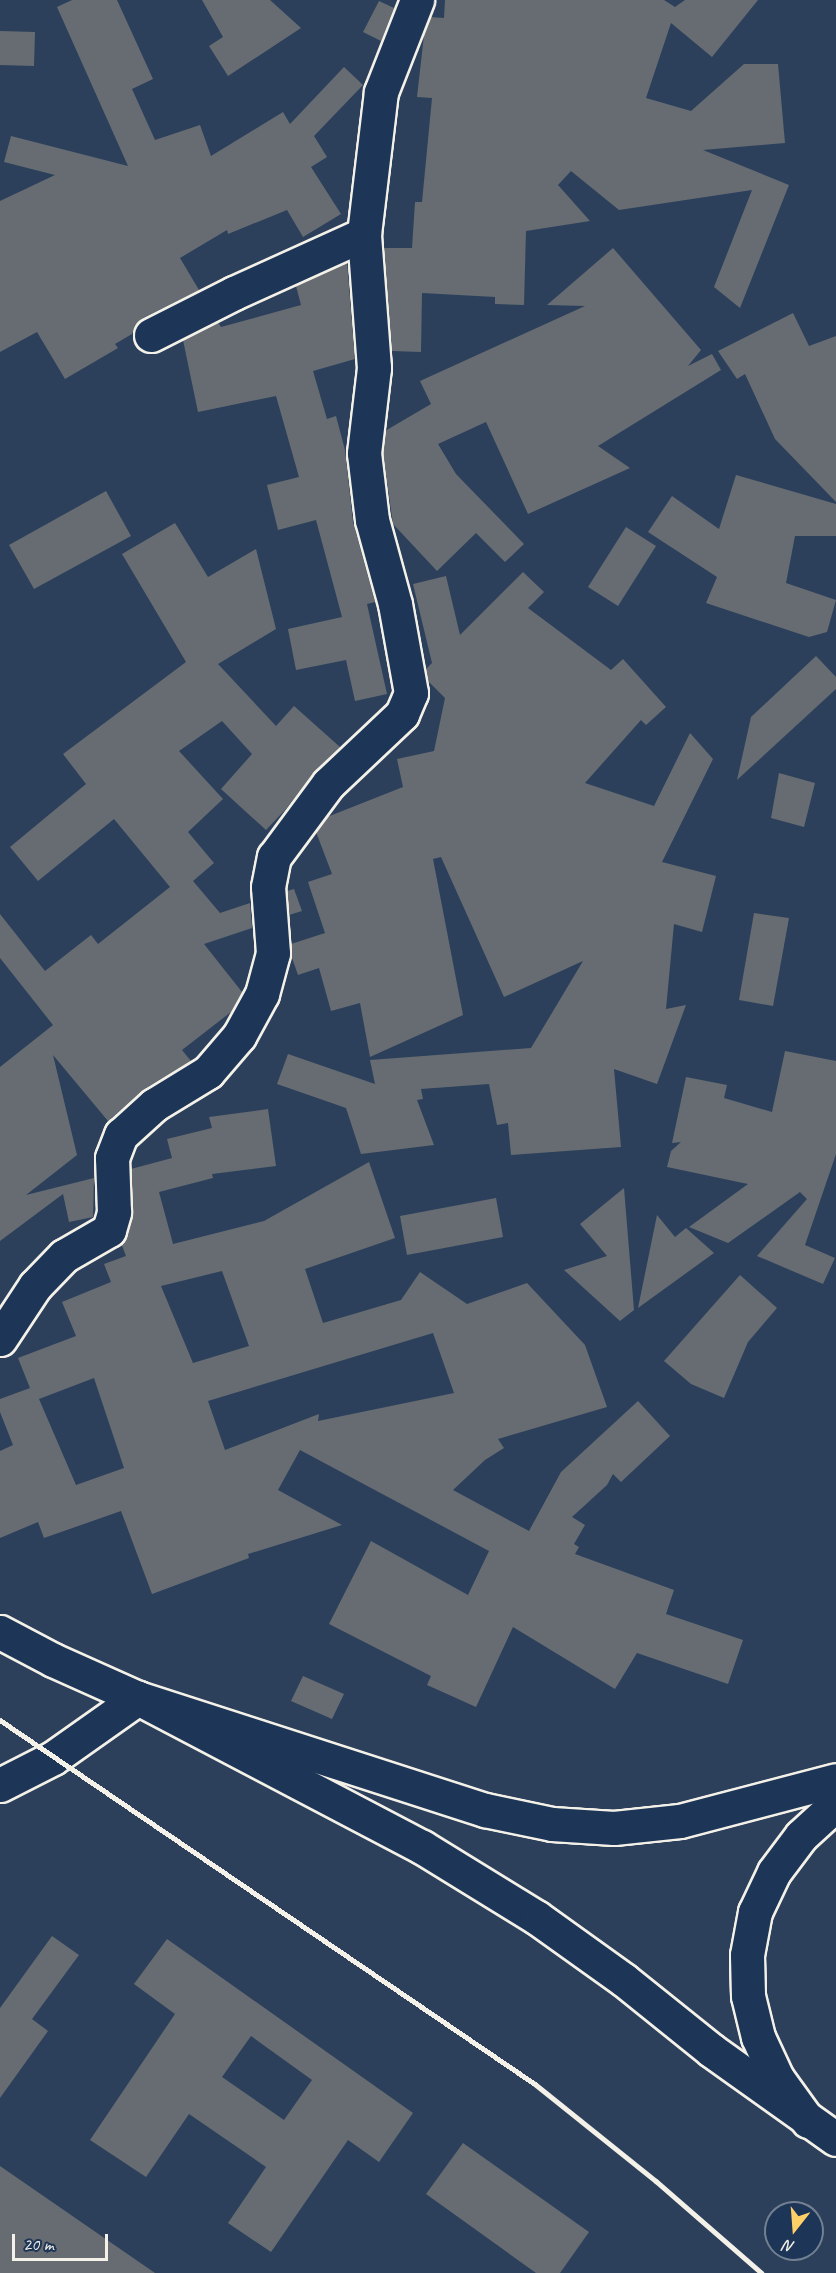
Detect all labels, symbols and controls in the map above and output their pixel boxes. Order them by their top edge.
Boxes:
north arrow [764,2201,824,2261]
scale bar [15,2222,111,2260]
text: 20 m [23,2233,54,2255]
text: N [782,2235,797,2257]

